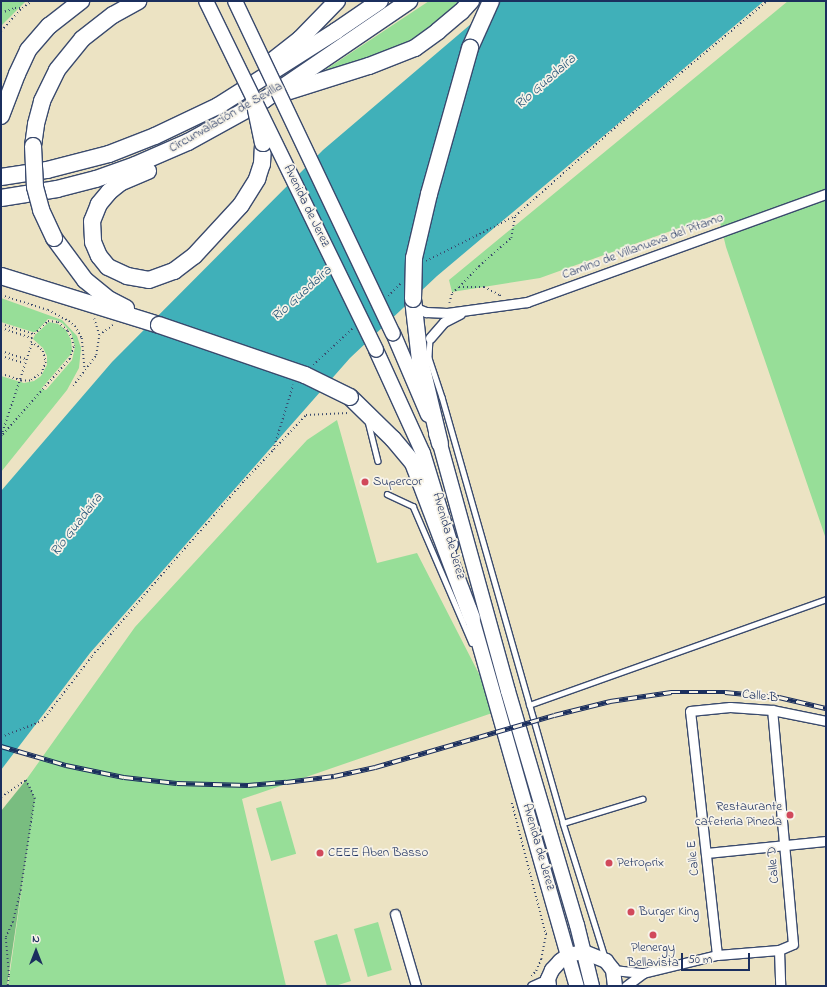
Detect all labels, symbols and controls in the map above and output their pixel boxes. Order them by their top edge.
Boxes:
water label: Río Guadaíra [512,51,580,113]
street label: Circunvalación de Sevilla [167,79,285,157]
street label: Avenida de Jerez [279,162,333,250]
street label: Camino de Villanueva del Pítamo [560,210,726,284]
water label: Río Guadaíra [268,263,336,325]
place label: Supercor [373,474,422,490]
marker: Supercor [360,477,370,487]
water label: Río Guadaíra [47,490,107,560]
street label: Avenida de Jerez [428,491,468,581]
street label: Calle B [741,687,779,707]
place label: Restaurante cafeteria Pineda [695,800,782,831]
street label: Avenida de Jerez [518,802,558,892]
marker: Restaurante cafeteria Pineda [785,810,795,820]
street label: Calle E [684,840,704,876]
place label: CEEE Aben Basso [328,845,428,861]
street label: Calle D [765,846,783,884]
marker: CEEE Aben Basso [315,848,325,858]
place label: Petroprix [617,855,664,871]
marker: Petroprix [604,858,614,868]
place label: Burger King [639,904,699,920]
marker: Burger King [626,907,636,917]
marker: Plenergy Bellavista [648,930,658,940]
north arrow [16,931,56,971]
text: N [32,931,40,947]
place label: Plenergy Bellavista [627,941,679,972]
scale bar [683,945,752,971]
text: 50 m [688,951,712,969]

